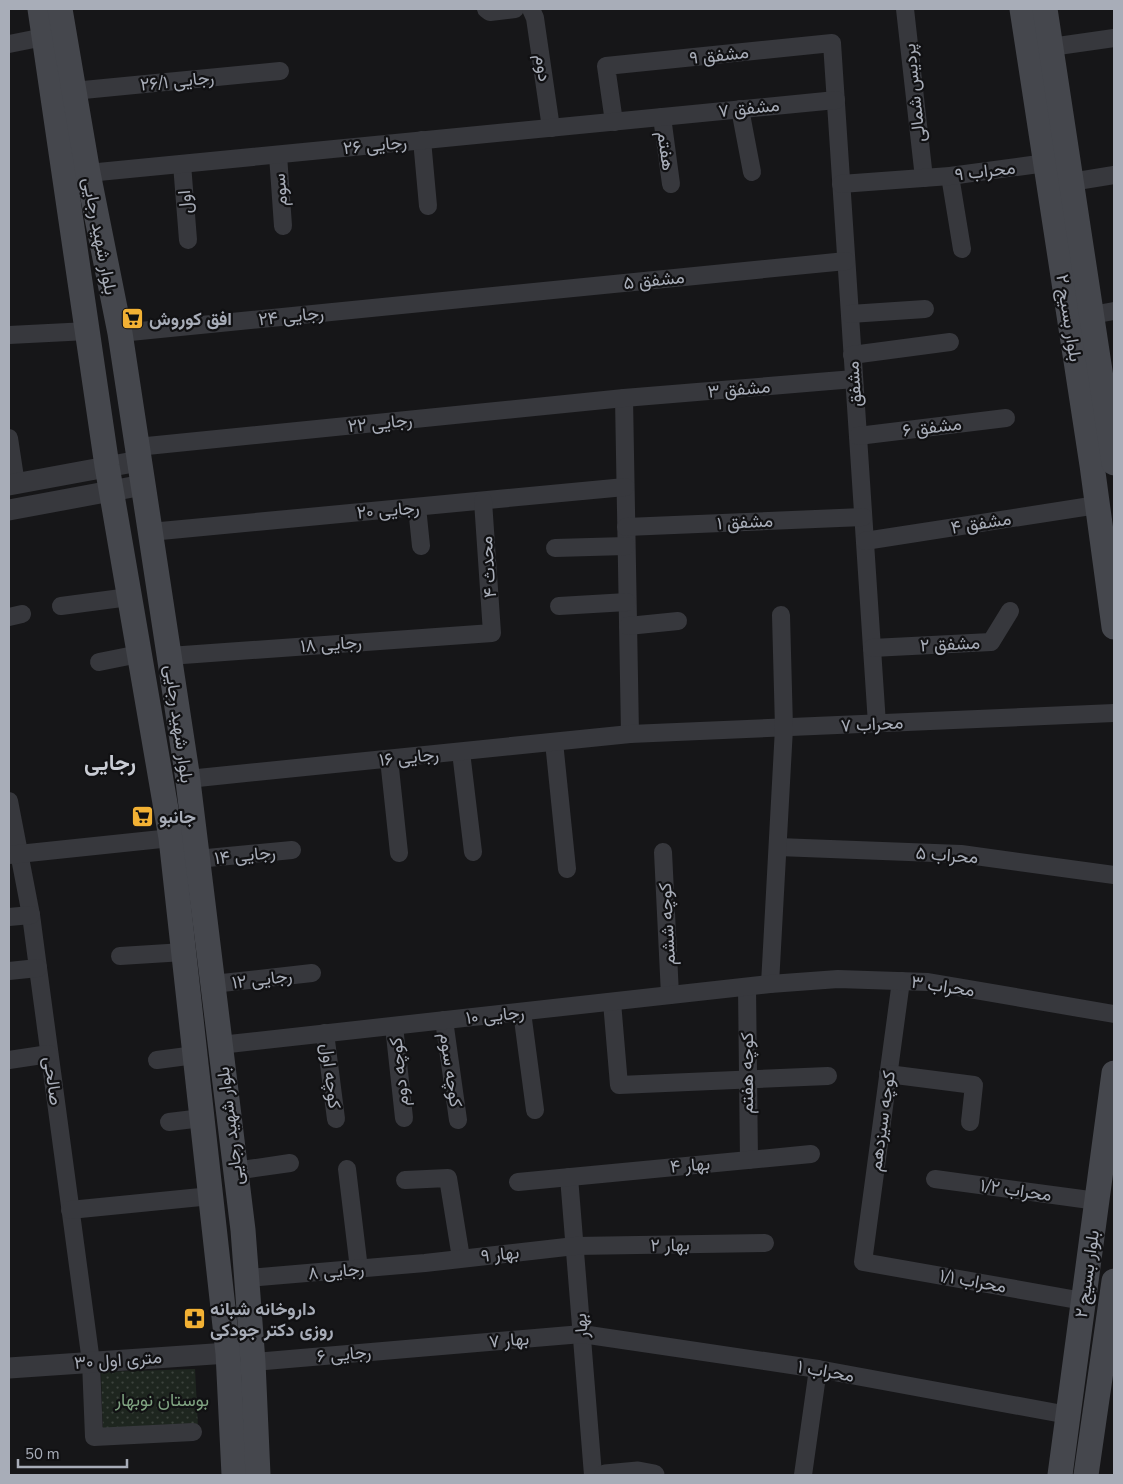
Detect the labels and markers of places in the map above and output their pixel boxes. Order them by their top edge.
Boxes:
supermarket icon: افق کوروش [121,307,145,331]
place label: افق کوروش [149,307,232,331]
supermarket icon: جانبو [131,805,155,829]
place label: جانبو [159,805,196,829]
place label: داروخانه شبانه روزی دکتر جودکی [210,1297,334,1342]
pharmacy icon: داروخانه شبانه روزی دکتر جودکی [182,1307,206,1331]

